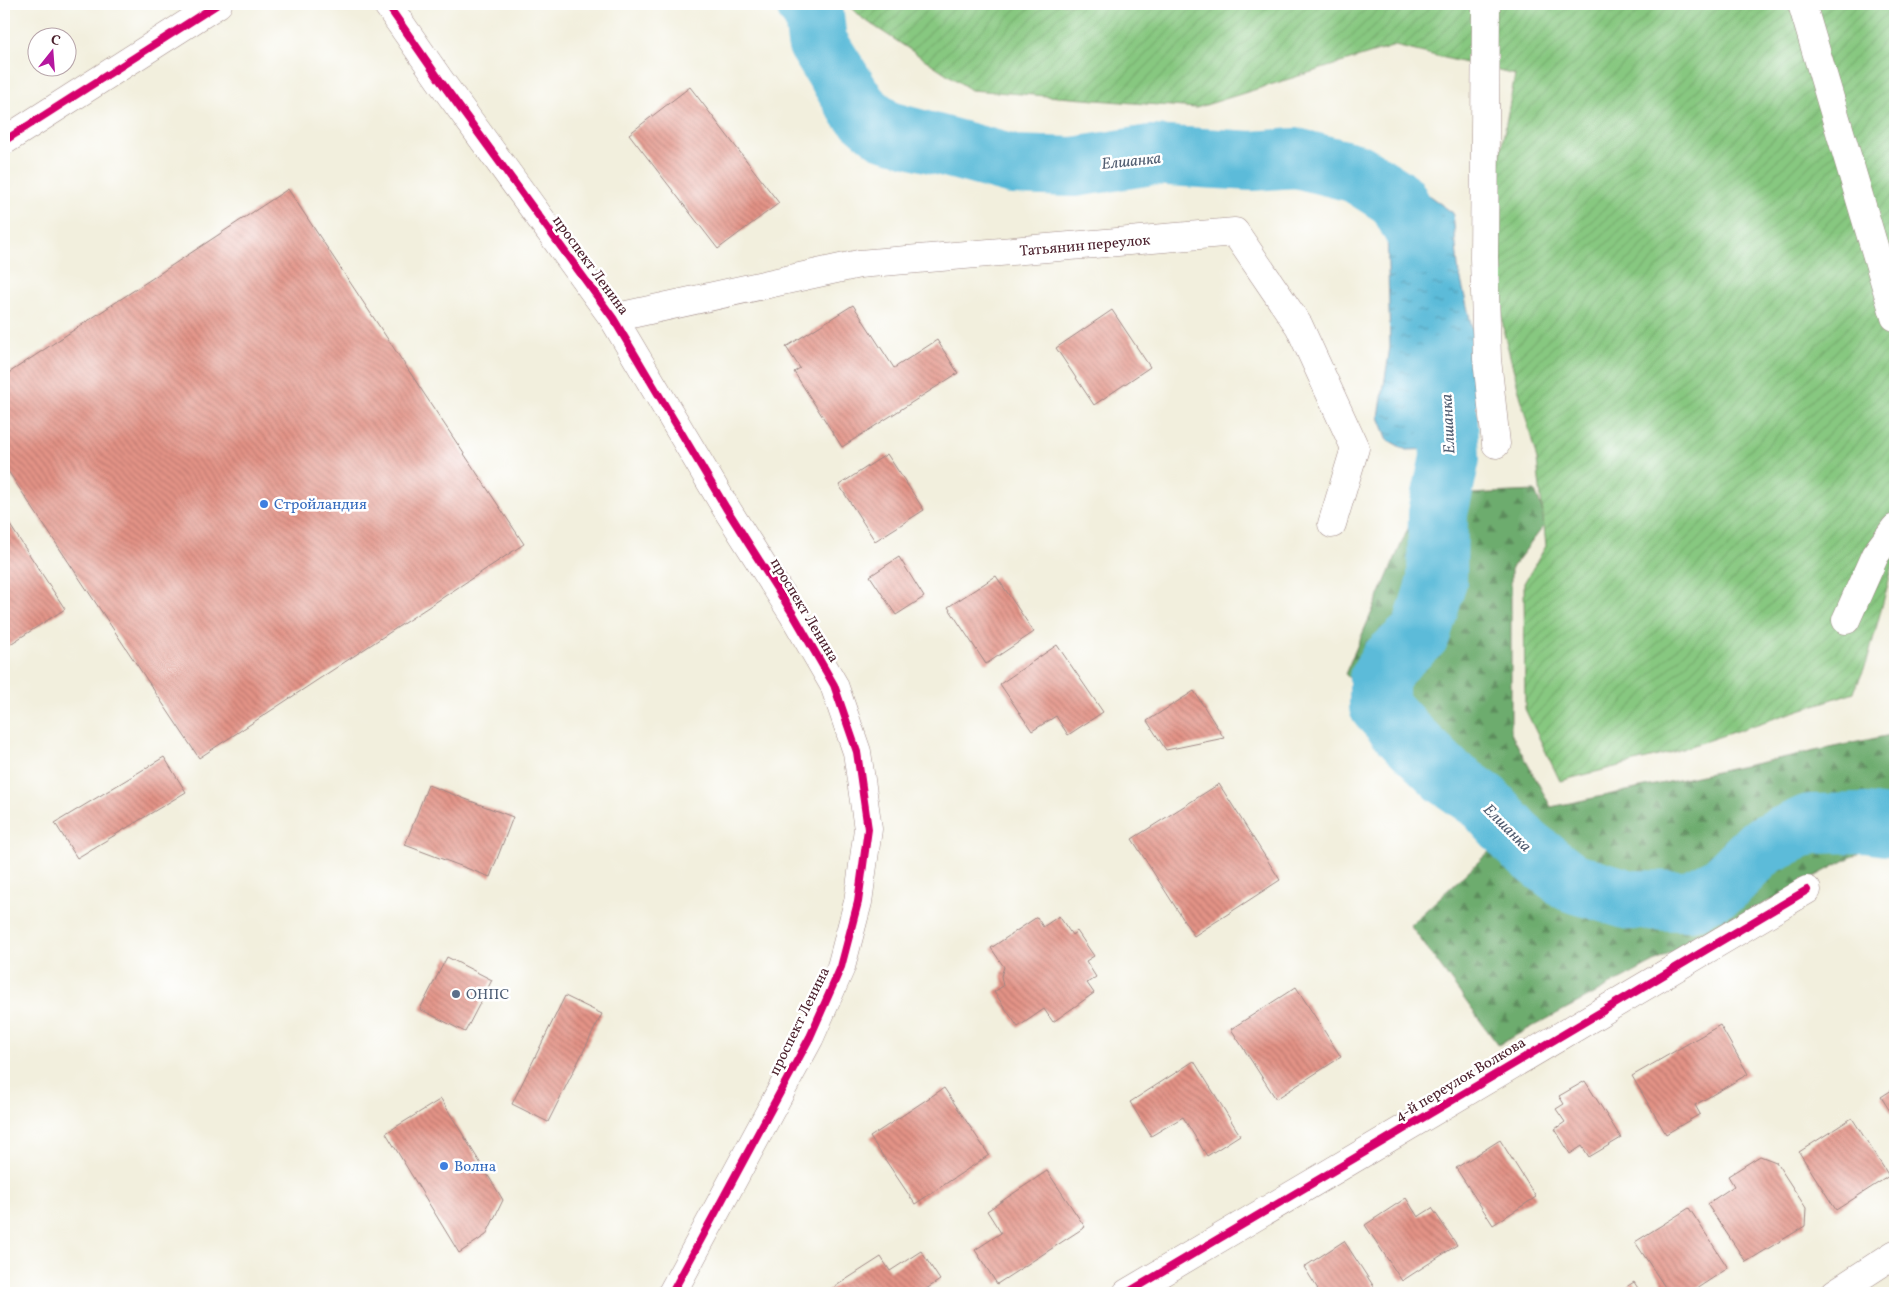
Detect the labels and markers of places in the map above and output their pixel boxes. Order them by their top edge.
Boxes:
place label: Стройландия [274,495,367,516]
marker: Стройландия [258,498,270,510]
place label: ОНПС [466,985,509,1006]
marker: ОНПС [450,988,462,1000]
place label: Волна [454,1157,496,1178]
marker: Волна [438,1160,450,1172]

